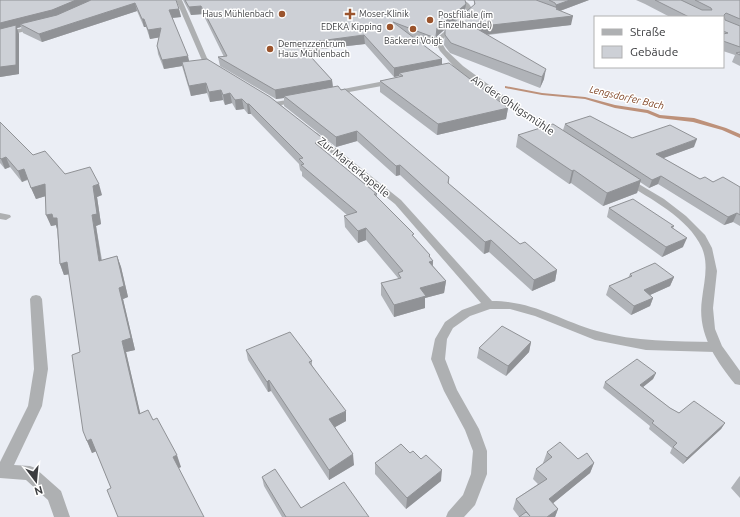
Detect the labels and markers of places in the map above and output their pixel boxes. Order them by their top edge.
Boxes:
marker: Moser-Klinik [344,8,356,20]
place label: Haus Mühlenbach [202,9,274,19]
marker: Haus Mühlenbach [277,9,287,19]
place label: Moser-Klinik [359,9,409,19]
place label: Postfiliale (im Einzelhandel) [438,10,493,30]
marker: Postfiliale (im Einzelhandel) [425,15,435,25]
place label: EDEKA Kipping [321,22,382,32]
marker: EDEKA Kipping [385,22,395,32]
marker: Bäckerei Voigt [408,24,418,34]
place label: Bäckerei Voigt [384,36,442,46]
place label: Demenzzentrum Haus Mühlenbach [278,39,350,59]
marker: Demenzzentrum Haus Mühlenbach [265,44,275,54]

